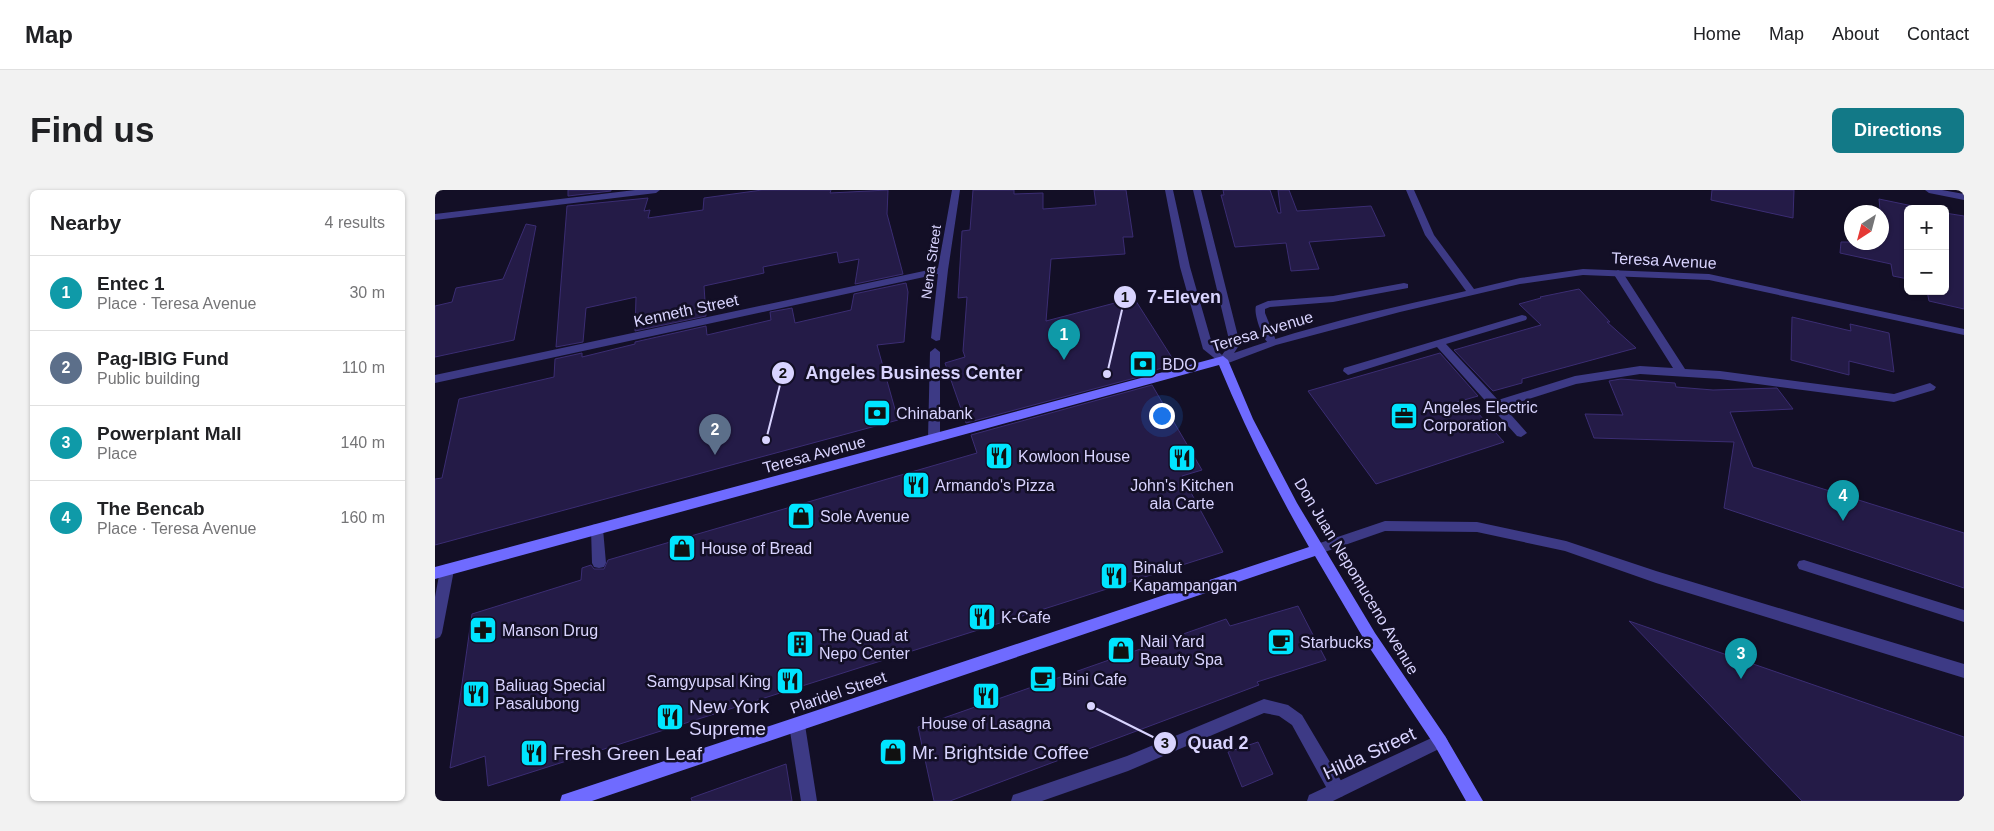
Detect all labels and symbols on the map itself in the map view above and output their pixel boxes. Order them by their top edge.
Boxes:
north arrow [1844,205,1889,250]
street label: Nena Street [918,224,944,300]
street label: Teresa Avenue [1611,249,1717,272]
callout: 7-Eleven [1112,280,1231,313]
text: 7-Eleven [1147,287,1221,307]
text: 1 [1121,288,1129,305]
street label: Kenneth Street [632,291,741,330]
street label: Teresa Avenue [1209,308,1315,355]
pin: 1 [1048,319,1080,360]
bank icon: BDO [1128,349,1158,379]
callout: Angeles Business Center [770,356,1032,389]
place label: BDO [1162,356,1197,373]
text: Angeles Business Center [805,363,1023,383]
text: 2 [779,364,787,381]
bank icon: Chinabank [862,398,892,428]
place label: Angeles Electric Corporation [1423,399,1538,434]
office icon: Angeles Electric Corporation [1389,401,1419,431]
your location [1149,403,1175,429]
place label: Chinabank [896,405,974,422]
pin: 2 [699,414,731,455]
street label: Teresa Avenue [761,433,867,476]
restaurant icon: Kowloon House [984,441,1014,471]
restaurant icon: John's Kitchen ala Carte [1167,443,1197,473]
place label: Kowloon House [1018,448,1130,465]
restaurant icon: Armando's Pizza [901,470,931,500]
street label: Don Juan Nepomuceno Avenue [1291,475,1422,677]
place label: Armando's Pizza [935,477,1055,494]
place label: John's Kitchen ala Carte [1130,477,1234,512]
pin: 4 [1827,480,1859,521]
shop icon: Sole Avenue [786,501,816,531]
place label: Sole Avenue [820,508,910,525]
shop icon: House of Bread [667,533,697,563]
place label: House of Bread [701,540,812,557]
place label: Binalut Kapampangan [1133,559,1237,594]
restaurant icon: Binalut Kapampangan [1099,561,1129,591]
restaurant icon: K-Cafe [967,602,997,632]
place label: K-Cafe [1001,609,1051,626]
pharmacy icon: Manson Drug [468,615,498,645]
place label: Manson Drug [502,622,598,639]
place label: The Quad at Nepo Center [819,627,910,662]
cafe icon: Starbucks [1266,627,1296,657]
building icon: The Quad at Nepo Center [785,629,815,659]
place label: Nail Yard Beauty Spa [1140,633,1223,668]
place label: Starbucks [1300,634,1371,651]
shop icon: Nail Yard Beauty Spa [1106,635,1136,665]
pin: 3 [1725,638,1757,679]
cafe icon: Bini Cafe [1028,664,1058,694]
restaurant icon: Samgyupsal King [775,666,805,696]
street label: Plaridel Street [788,668,889,717]
place label: Bini Cafe [1062,671,1127,688]
place label: Samgyupsal King [646,673,771,690]
place label: Baliuag Special Pasalubong [495,677,605,712]
restaurant icon: Baliuag Special Pasalubong [461,679,491,709]
restaurant icon: House of Lasagna [971,681,1001,711]
place label: New York Supreme [689,696,770,739]
restaurant icon: New York Supreme [655,702,685,732]
place label: House of Lasagna [921,715,1051,732]
street label: Hilda Street [1320,723,1419,784]
callout: Quad 2 [1152,726,1258,759]
text: Quad 2 [1187,733,1249,753]
text: 3 [1161,734,1169,751]
shop icon: Mr. Brightside Coffee [878,737,908,767]
restaurant icon: Fresh Green Leaf [519,738,549,768]
place label: Mr. Brightside Coffee [912,742,1089,763]
place label: Fresh Green Leaf [553,743,703,764]

